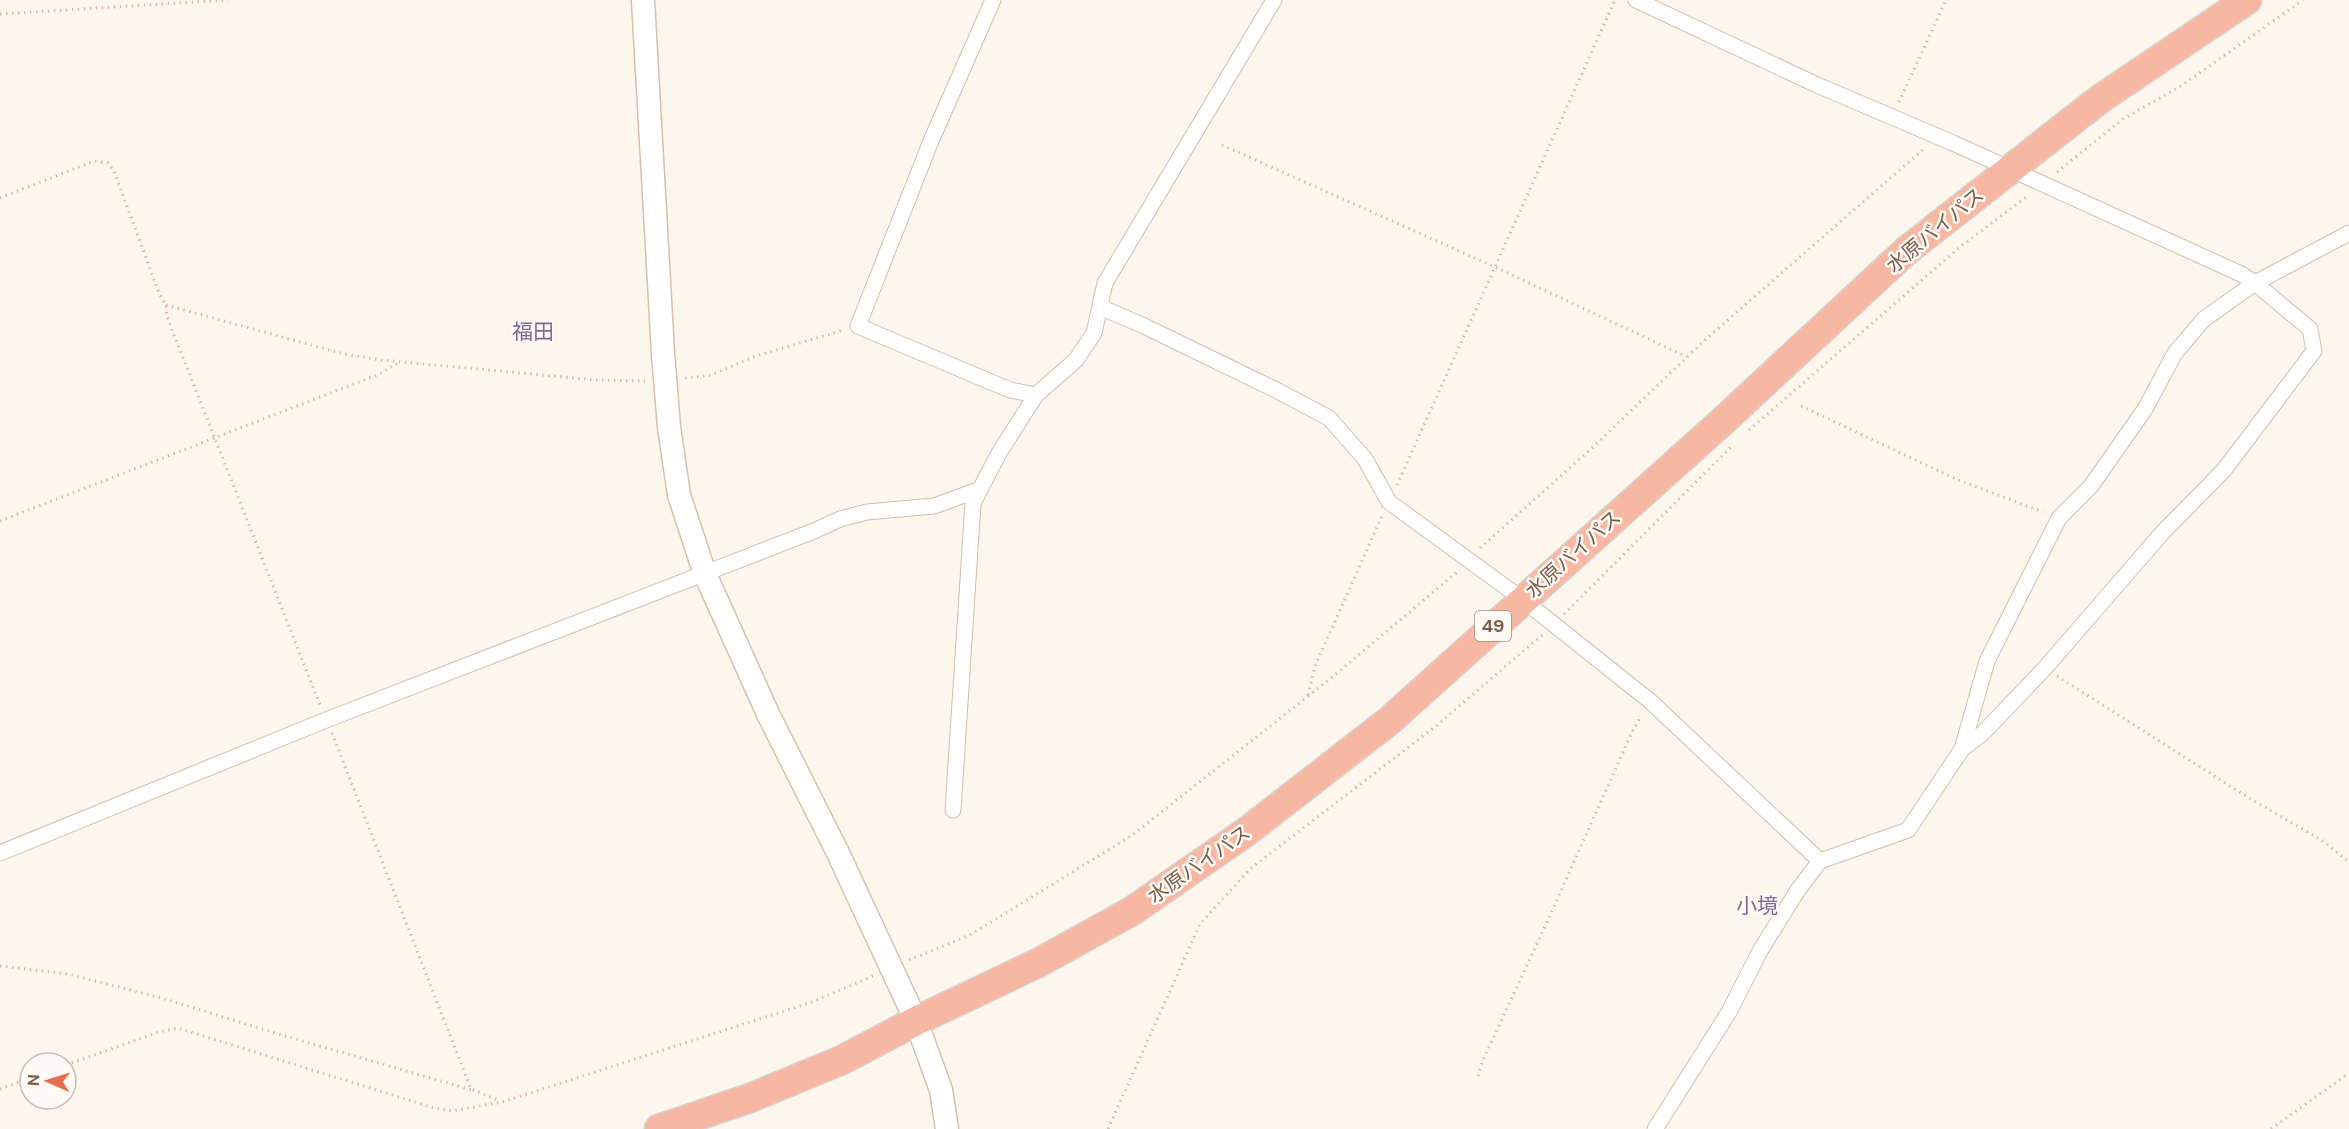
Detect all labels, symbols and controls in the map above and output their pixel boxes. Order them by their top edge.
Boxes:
street label: 水原バイパス [1881,182,1989,278]
district label: 福田 [512,318,554,346]
street label: 水原バイパス [1520,504,1626,604]
road number: 49 [1475,611,1511,641]
street label: 水原バイパス [1143,819,1255,909]
district label: 小境 [1736,892,1778,920]
north arrow [18,1051,78,1111]
text: N [23,1074,44,1087]

